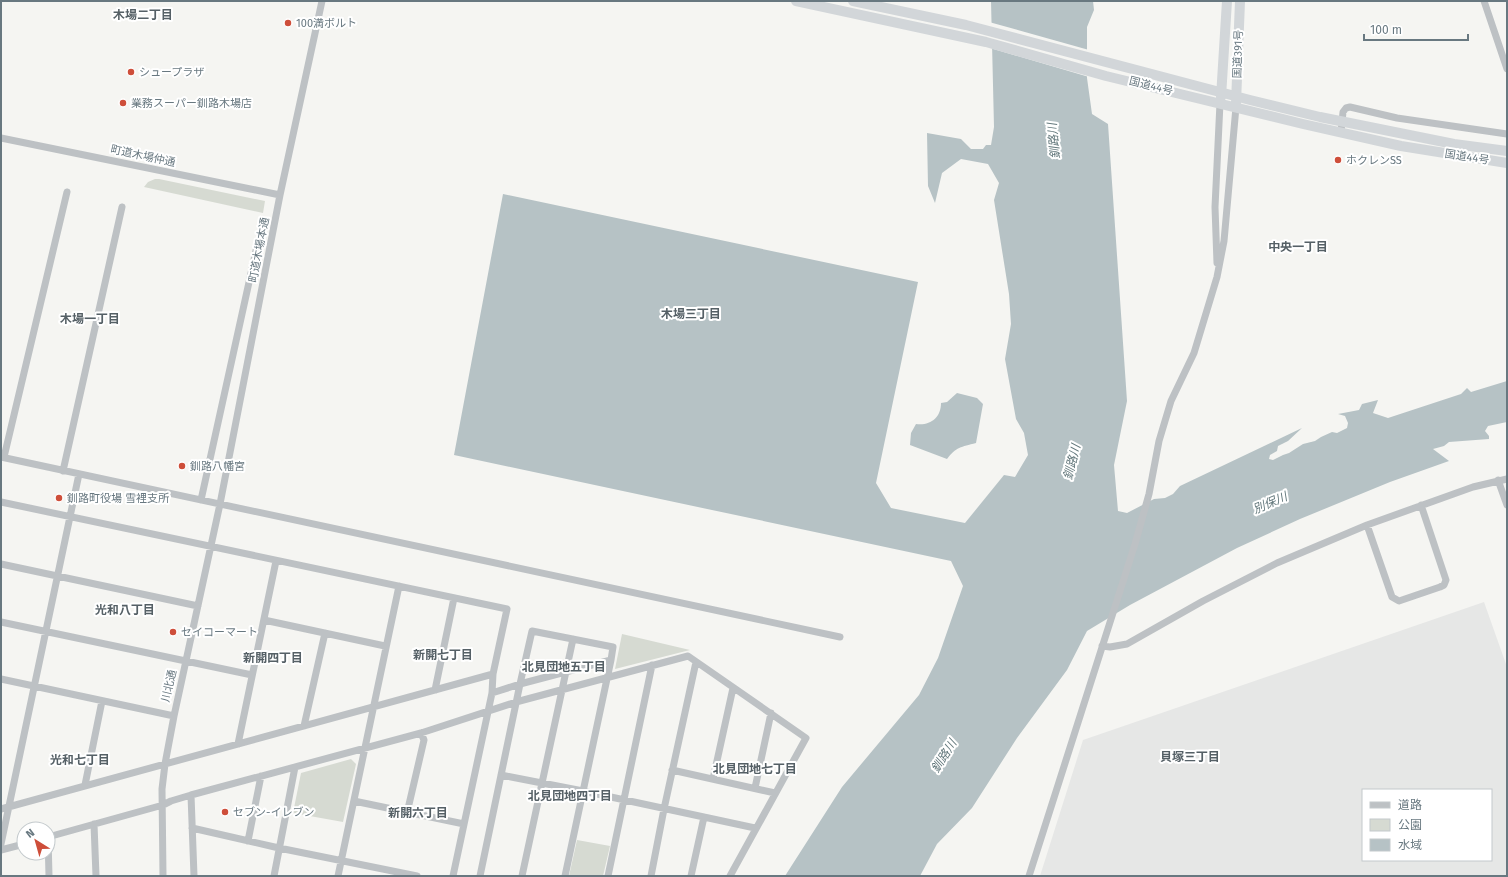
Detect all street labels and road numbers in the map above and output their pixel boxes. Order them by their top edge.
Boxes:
street label: 国道391号 [1231,29,1245,79]
street label: 国道44号 [1128,74,1174,98]
street label: 町道木場仲通 [109,143,177,169]
street label: 国道44号 [1444,147,1490,167]
street label: 町道木場本通 [246,216,272,284]
street label: 川北通 [159,668,179,704]

